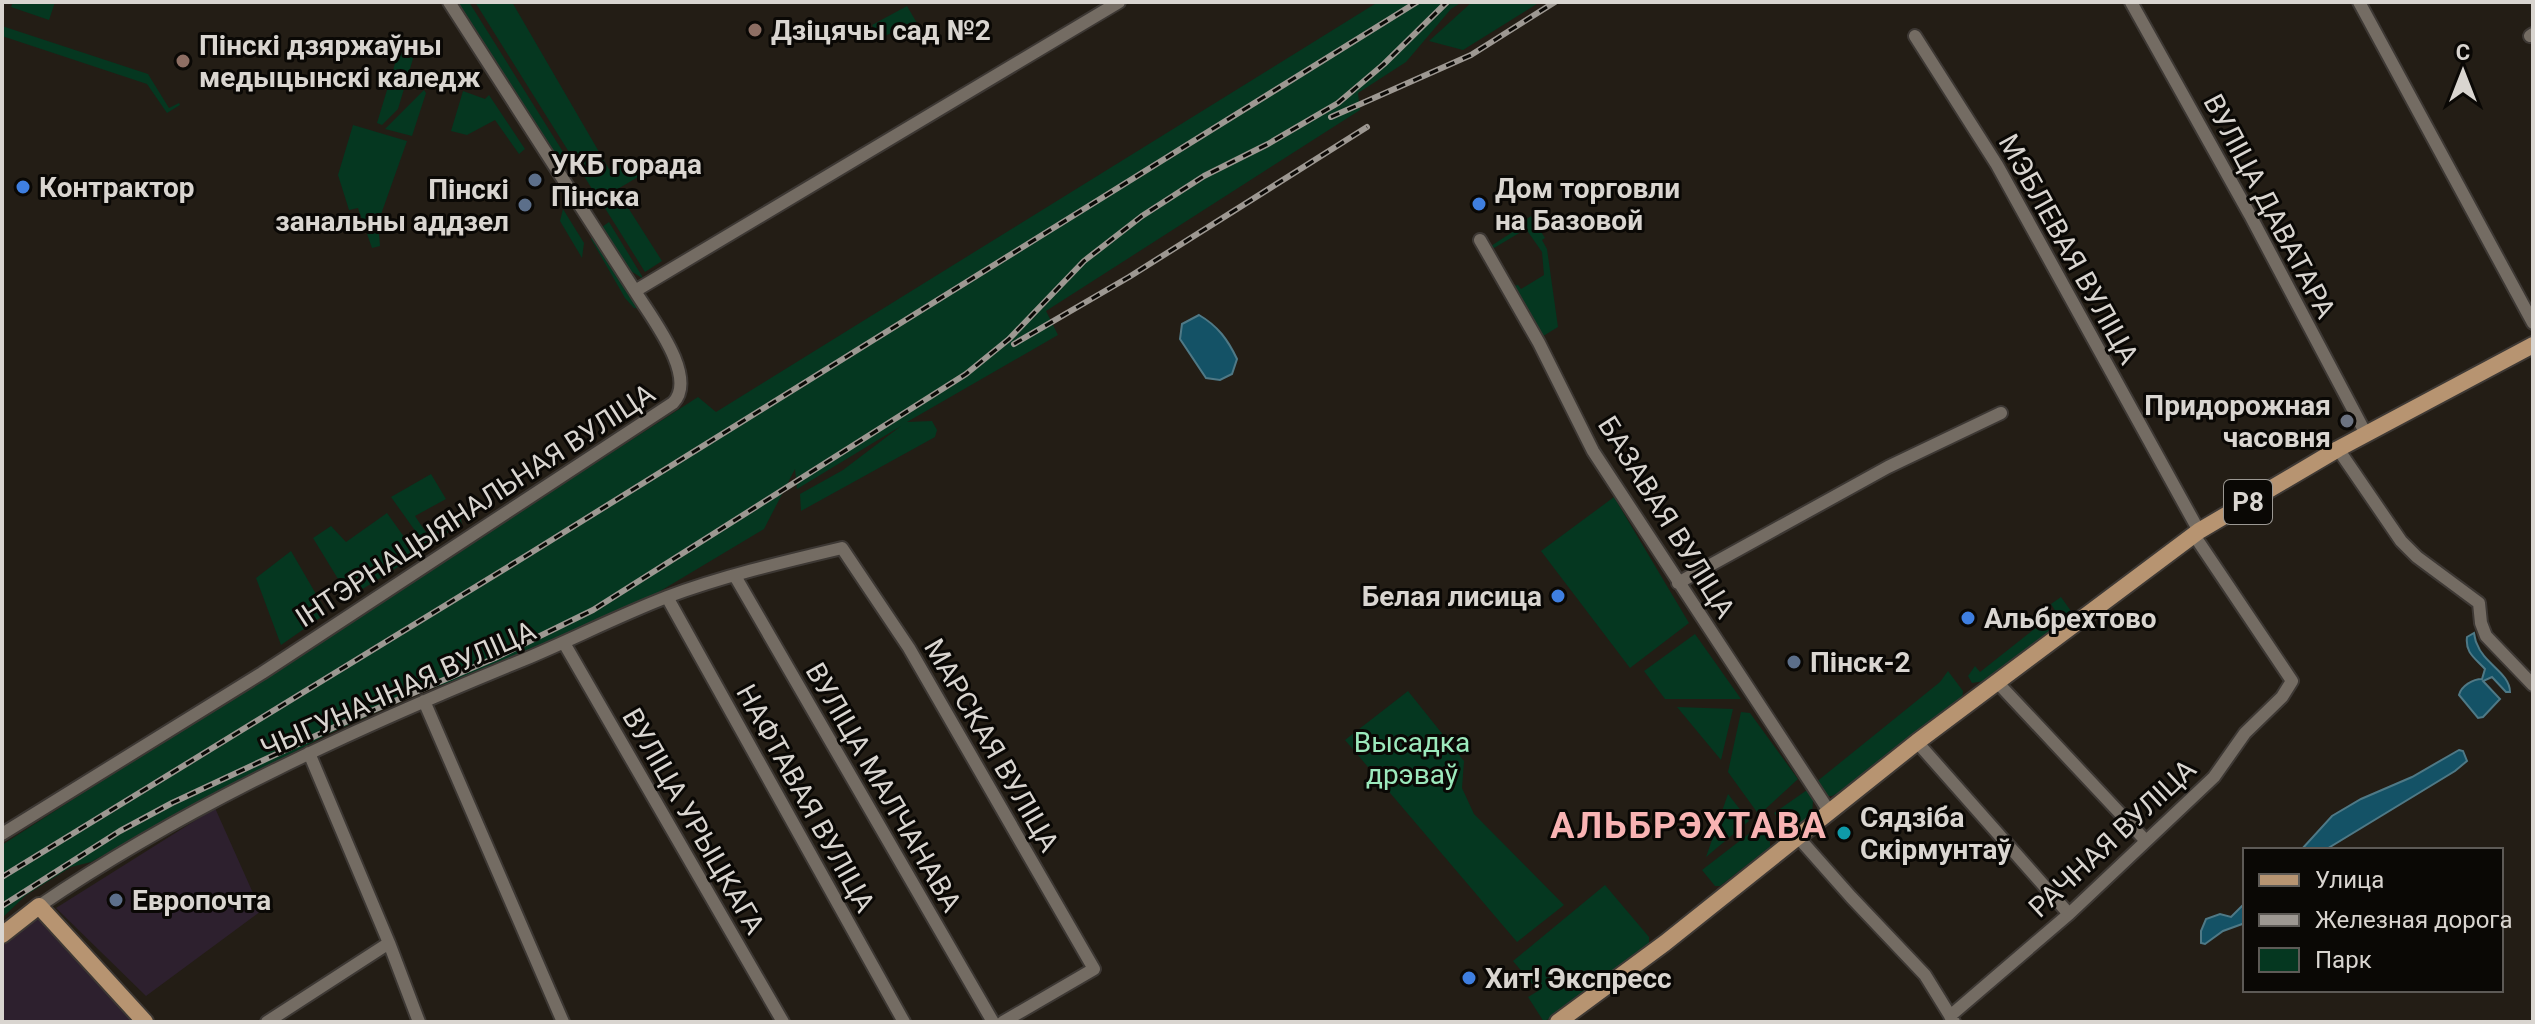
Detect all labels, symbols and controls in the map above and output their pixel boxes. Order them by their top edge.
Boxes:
place label: Дзіцячы сад №2 [771,14,991,47]
marker: Дзіцячы сад №2 [746,21,764,39]
place label: Пінскі дзяржаўны медыцынскі каледж [199,29,480,94]
north arrow [2423,32,2503,112]
text: С [2456,40,2470,65]
marker: Пінскі дзяржаўны медыцынскі каледж [174,52,192,70]
street label: ВУЛІЦА ДАВАТАРА [2197,89,2343,324]
street label: МЭБЛЕВАЯ ВУЛІЦА [1992,129,2145,370]
place label: УКБ горада Пінска [551,148,702,213]
place label: Контрактор [39,171,195,204]
marker: УКБ горада Пінска [526,171,544,189]
place label: Дом торговли на Базовой [1495,172,1680,237]
place label: Пінскі занальны аддзел [275,173,509,238]
marker: Контрактор [14,178,32,196]
marker: Дом торговли на Базовой [1470,195,1488,213]
marker: Пінскі занальны аддзел [516,196,534,214]
street label: ІНТЭРНАЦЫЯНАЛЬНАЯ ВУЛІЦА [290,377,661,634]
place label: Придорожная часовня [2144,389,2331,454]
street label: БАЗАВАЯ ВУЛІЦА [1591,410,1742,624]
marker: Придорожная часовня [2338,412,2356,430]
road number: Р8 [2224,480,2272,524]
place label: Белая лисица [1362,580,1542,613]
marker: Белая лисица [1549,587,1567,605]
place label: Альбрехтово [1984,602,2157,635]
marker: Альбрехтово [1959,609,1977,627]
street label: ЧЫГУНАЧНАЯ ВУЛІЦА [256,614,541,765]
street label: МАРСКАЯ ВУЛІЦА [917,633,1066,858]
place label: Пінск-2 [1810,646,1911,679]
marker: Пінск-2 [1785,653,1803,671]
street label: ВУЛІЦА МАЛЧАНАВА [799,657,968,918]
street label: НАФТАВАЯ ВУЛІЦА [729,679,882,918]
street label: ВУЛІЦА УРЫЦКАГА [616,703,772,940]
park label: Высадка дрэваў [1354,726,1470,791]
street label: РАЧНАЯ ВУЛІЦА [2022,753,2203,924]
place label: Сядзіба Скірмунтаў [1860,801,2012,866]
district label: АЛЬБРЭХТАВА [1550,805,1828,847]
marker: Сядзіба Скірмунтаў [1835,824,1853,842]
legend [2243,848,2503,992]
text: Улица [2315,866,2384,894]
place label: Европочта [132,884,271,917]
marker: Европочта [107,891,125,909]
text: Железная дорога [2315,906,2512,934]
text: Парк [2315,946,2372,974]
place label: Хит! Экспресс [1485,962,1672,995]
marker: Хит! Экспресс [1460,969,1478,987]

